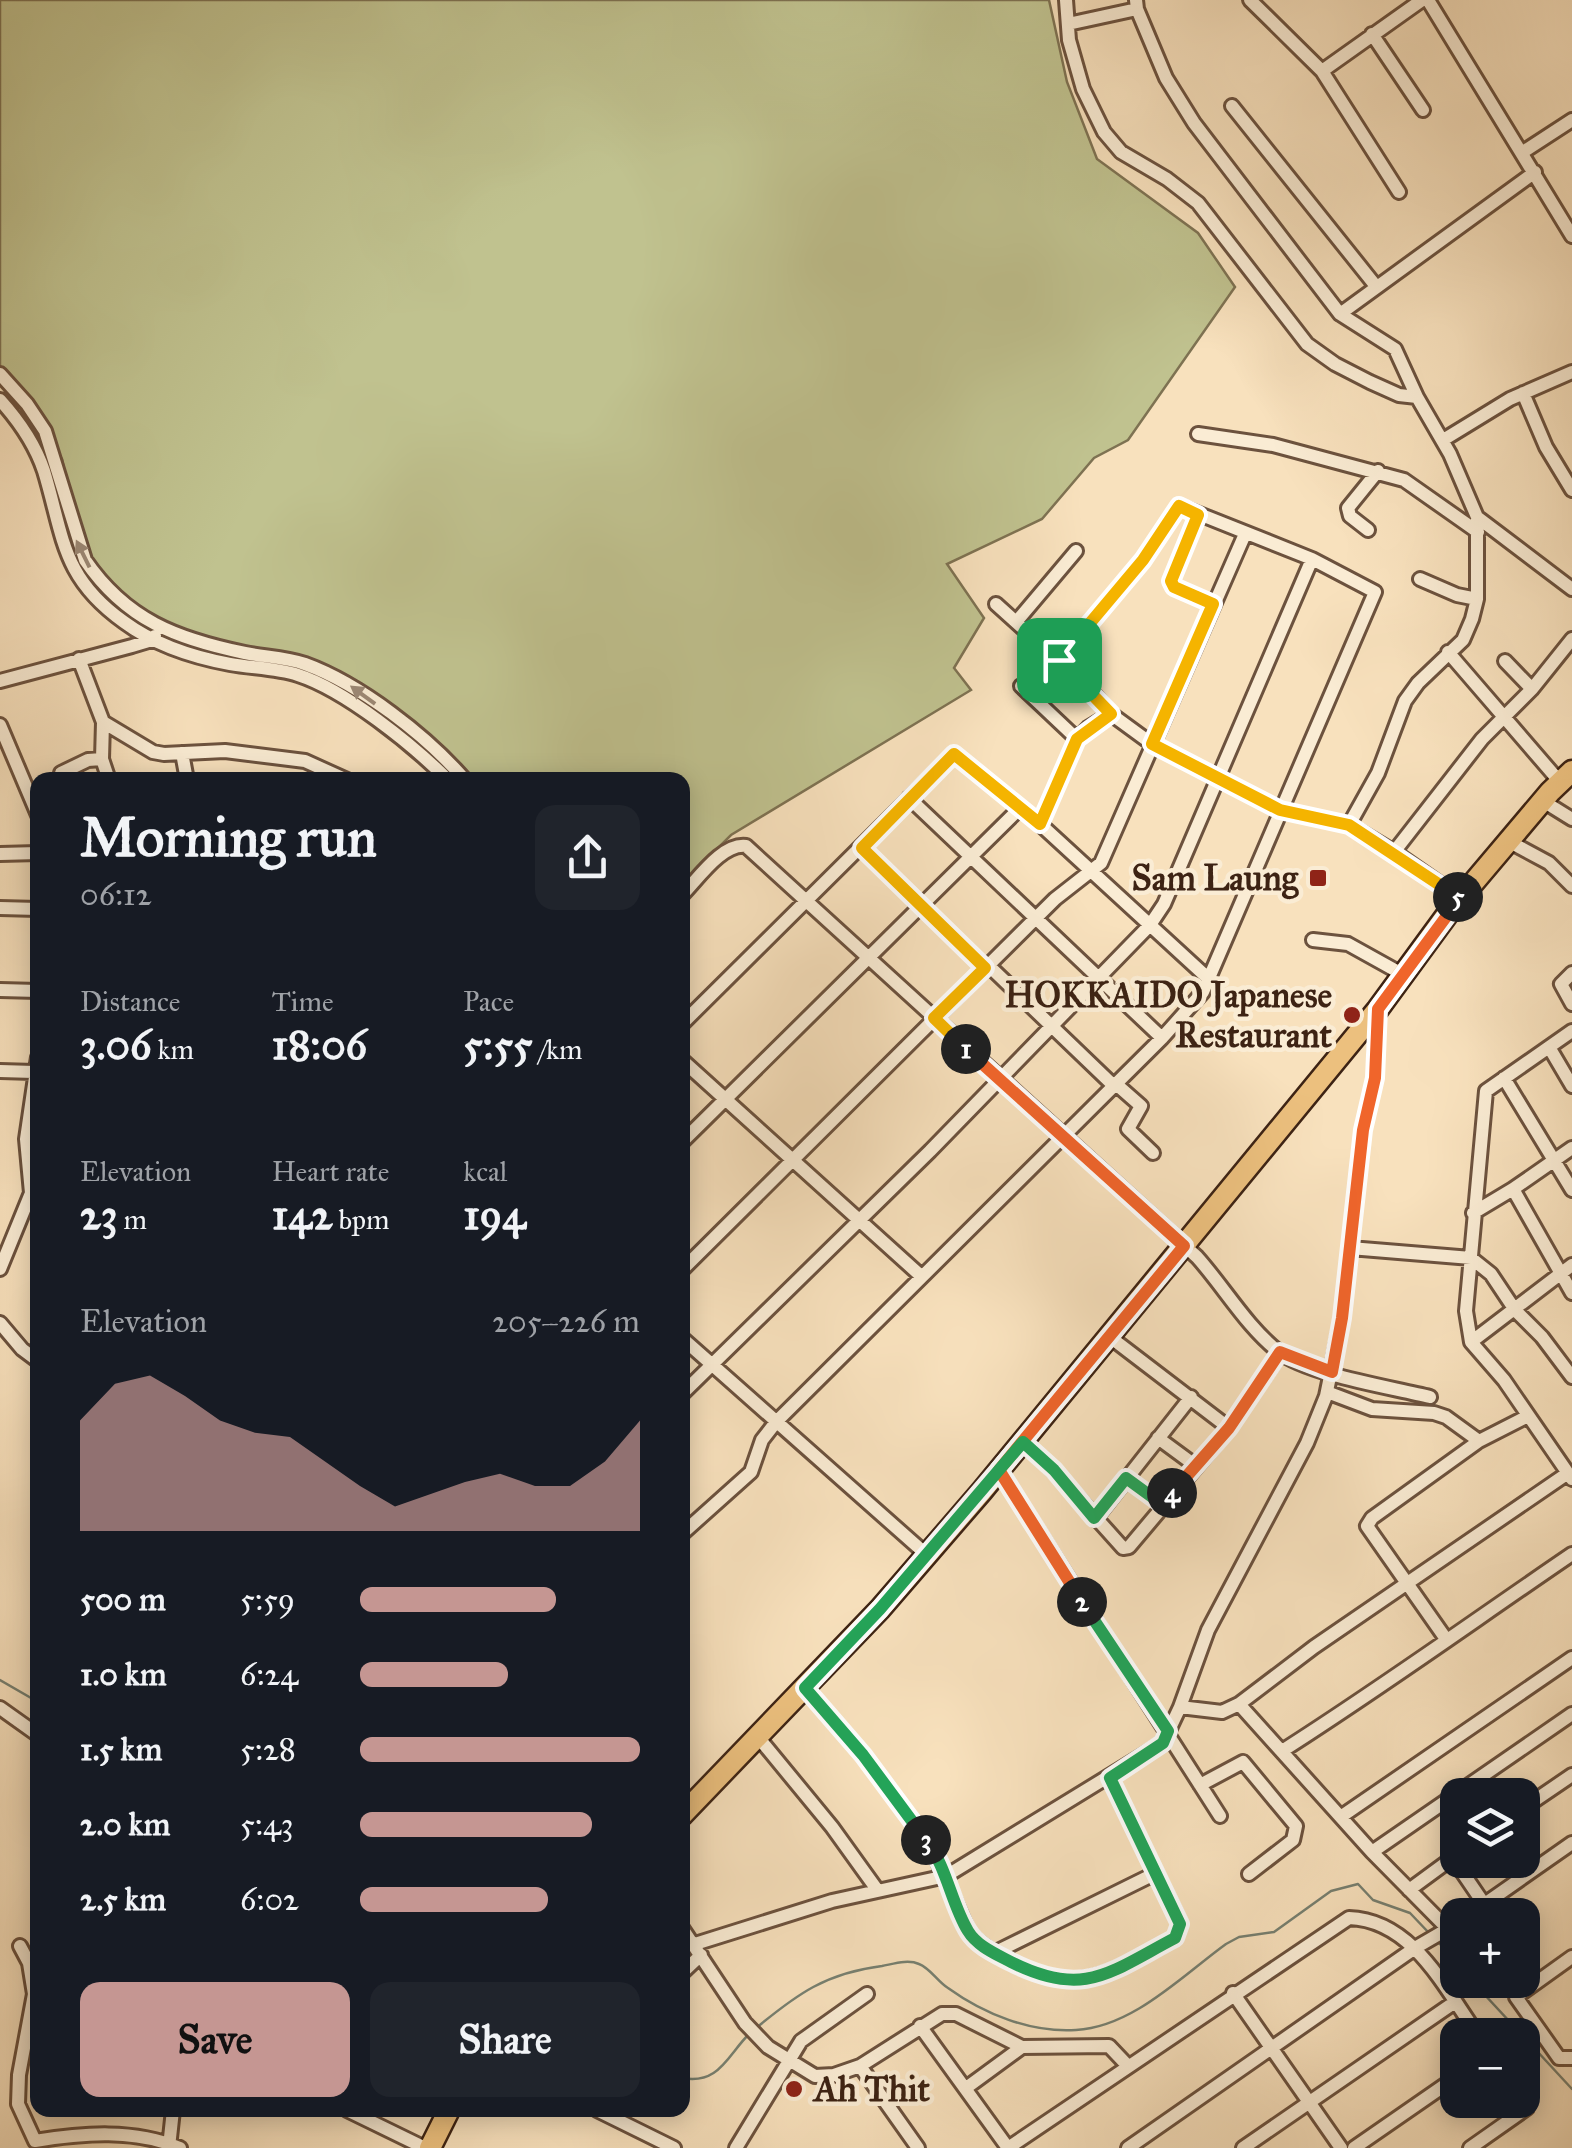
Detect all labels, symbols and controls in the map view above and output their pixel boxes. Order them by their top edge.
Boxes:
one-way arrow [75,539,92,568]
pin [1017,618,1102,703]
icon: arrive [1032,633,1087,688]
one-way arrow [350,686,376,705]
text: Morning run [80,804,377,871]
button: share [535,805,640,910]
place label: Sam Laung [1132,857,1300,900]
marker: Sam Laung [1307,867,1329,889]
pin: 5 [1433,872,1483,922]
text: 06:12 [80,875,152,914]
text: 5 [1451,879,1465,914]
place label: HOKKAIDO Japanese Restaurant [1004,974,1333,1057]
text: Distance [80,984,180,1019]
text: Time [272,984,334,1019]
text: Pace [463,984,514,1019]
marker: HOKKAIDO Japanese Restaurant [1341,1004,1363,1026]
text: 3.06 [80,1019,152,1071]
text: 18:06 [272,1019,367,1071]
text: 5:55 [463,1019,532,1071]
pin: 1 [941,1024,991,1074]
text: 1 [960,1031,972,1066]
text: km [152,1032,194,1067]
text: /km [532,1032,583,1067]
text: Elevation [80,1154,191,1189]
text: Heart rate [272,1154,389,1189]
text: kcal [463,1154,507,1189]
text: 23 [80,1189,118,1241]
text: 142 [272,1189,332,1241]
text: 194 [463,1189,526,1241]
text: m [118,1202,147,1237]
text: bpm [332,1202,389,1237]
text: Elevation [80,1302,207,1341]
text: 205–226 m [492,1302,640,1341]
pin: 4 [1147,1468,1197,1518]
text: 4 [1164,1475,1180,1510]
pin: 2 [1057,1577,1107,1627]
text: 500 m [80,1580,166,1619]
text: 5:59 [240,1580,295,1619]
text: 2 [1075,1584,1089,1619]
text: 1.0 km [80,1655,167,1694]
text: 6:24 [240,1655,298,1694]
text: 1.5 km [80,1730,162,1769]
text: 5:28 [240,1730,296,1769]
map controls [1440,1778,1540,2118]
button: layers [1440,1778,1540,1878]
text: 2.0 km [80,1805,170,1844]
text: 5:43 [240,1805,294,1844]
pin: 3 [901,1815,951,1865]
text: 3 [920,1822,932,1857]
text: 2.5 km [80,1880,166,1919]
text: 6:02 [240,1880,299,1919]
button: + [1440,1898,1540,1998]
button: Save [80,1982,350,2097]
button: Share [370,1982,640,2097]
button: − [1440,2018,1540,2118]
place label: Ah Thit [812,2068,930,2111]
marker: Ah Thit [783,2078,805,2100]

